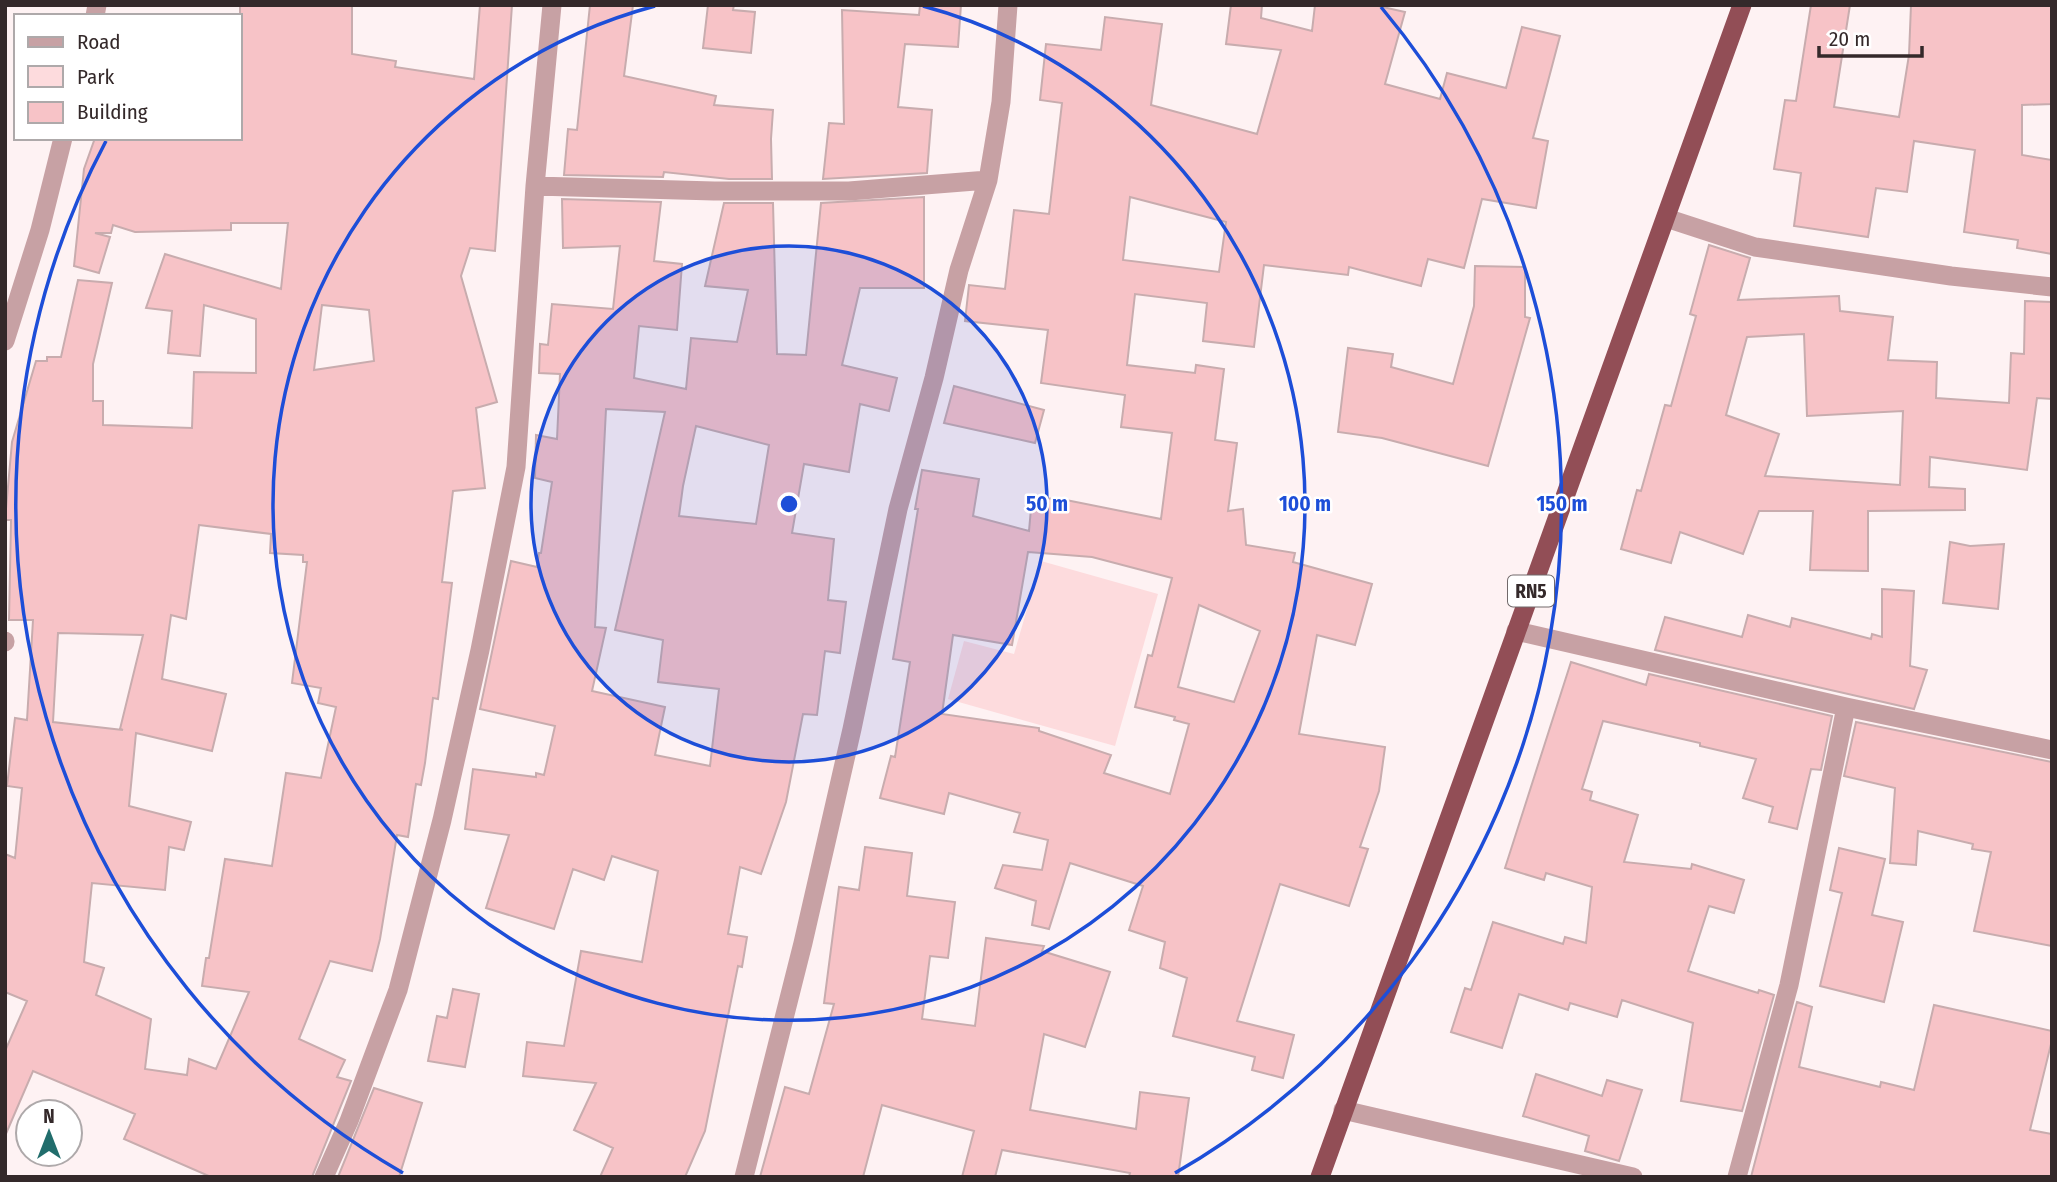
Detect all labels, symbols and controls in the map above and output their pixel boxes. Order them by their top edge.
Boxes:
legend [14,14,242,140]
scale bar [1819,14,1922,58]
text: 20 m [1829,26,1870,52]
text: Road [77,29,121,55]
text: Park [77,64,115,90]
text: Building [77,99,148,125]
text: 50 m [1026,491,1068,517]
text: 100 m [1279,491,1331,517]
text: 150 m [1536,491,1588,517]
centre of rings [777,492,801,516]
road number: RN5 [1508,576,1554,606]
north arrow [14,1098,84,1168]
text: N [43,1105,55,1128]

